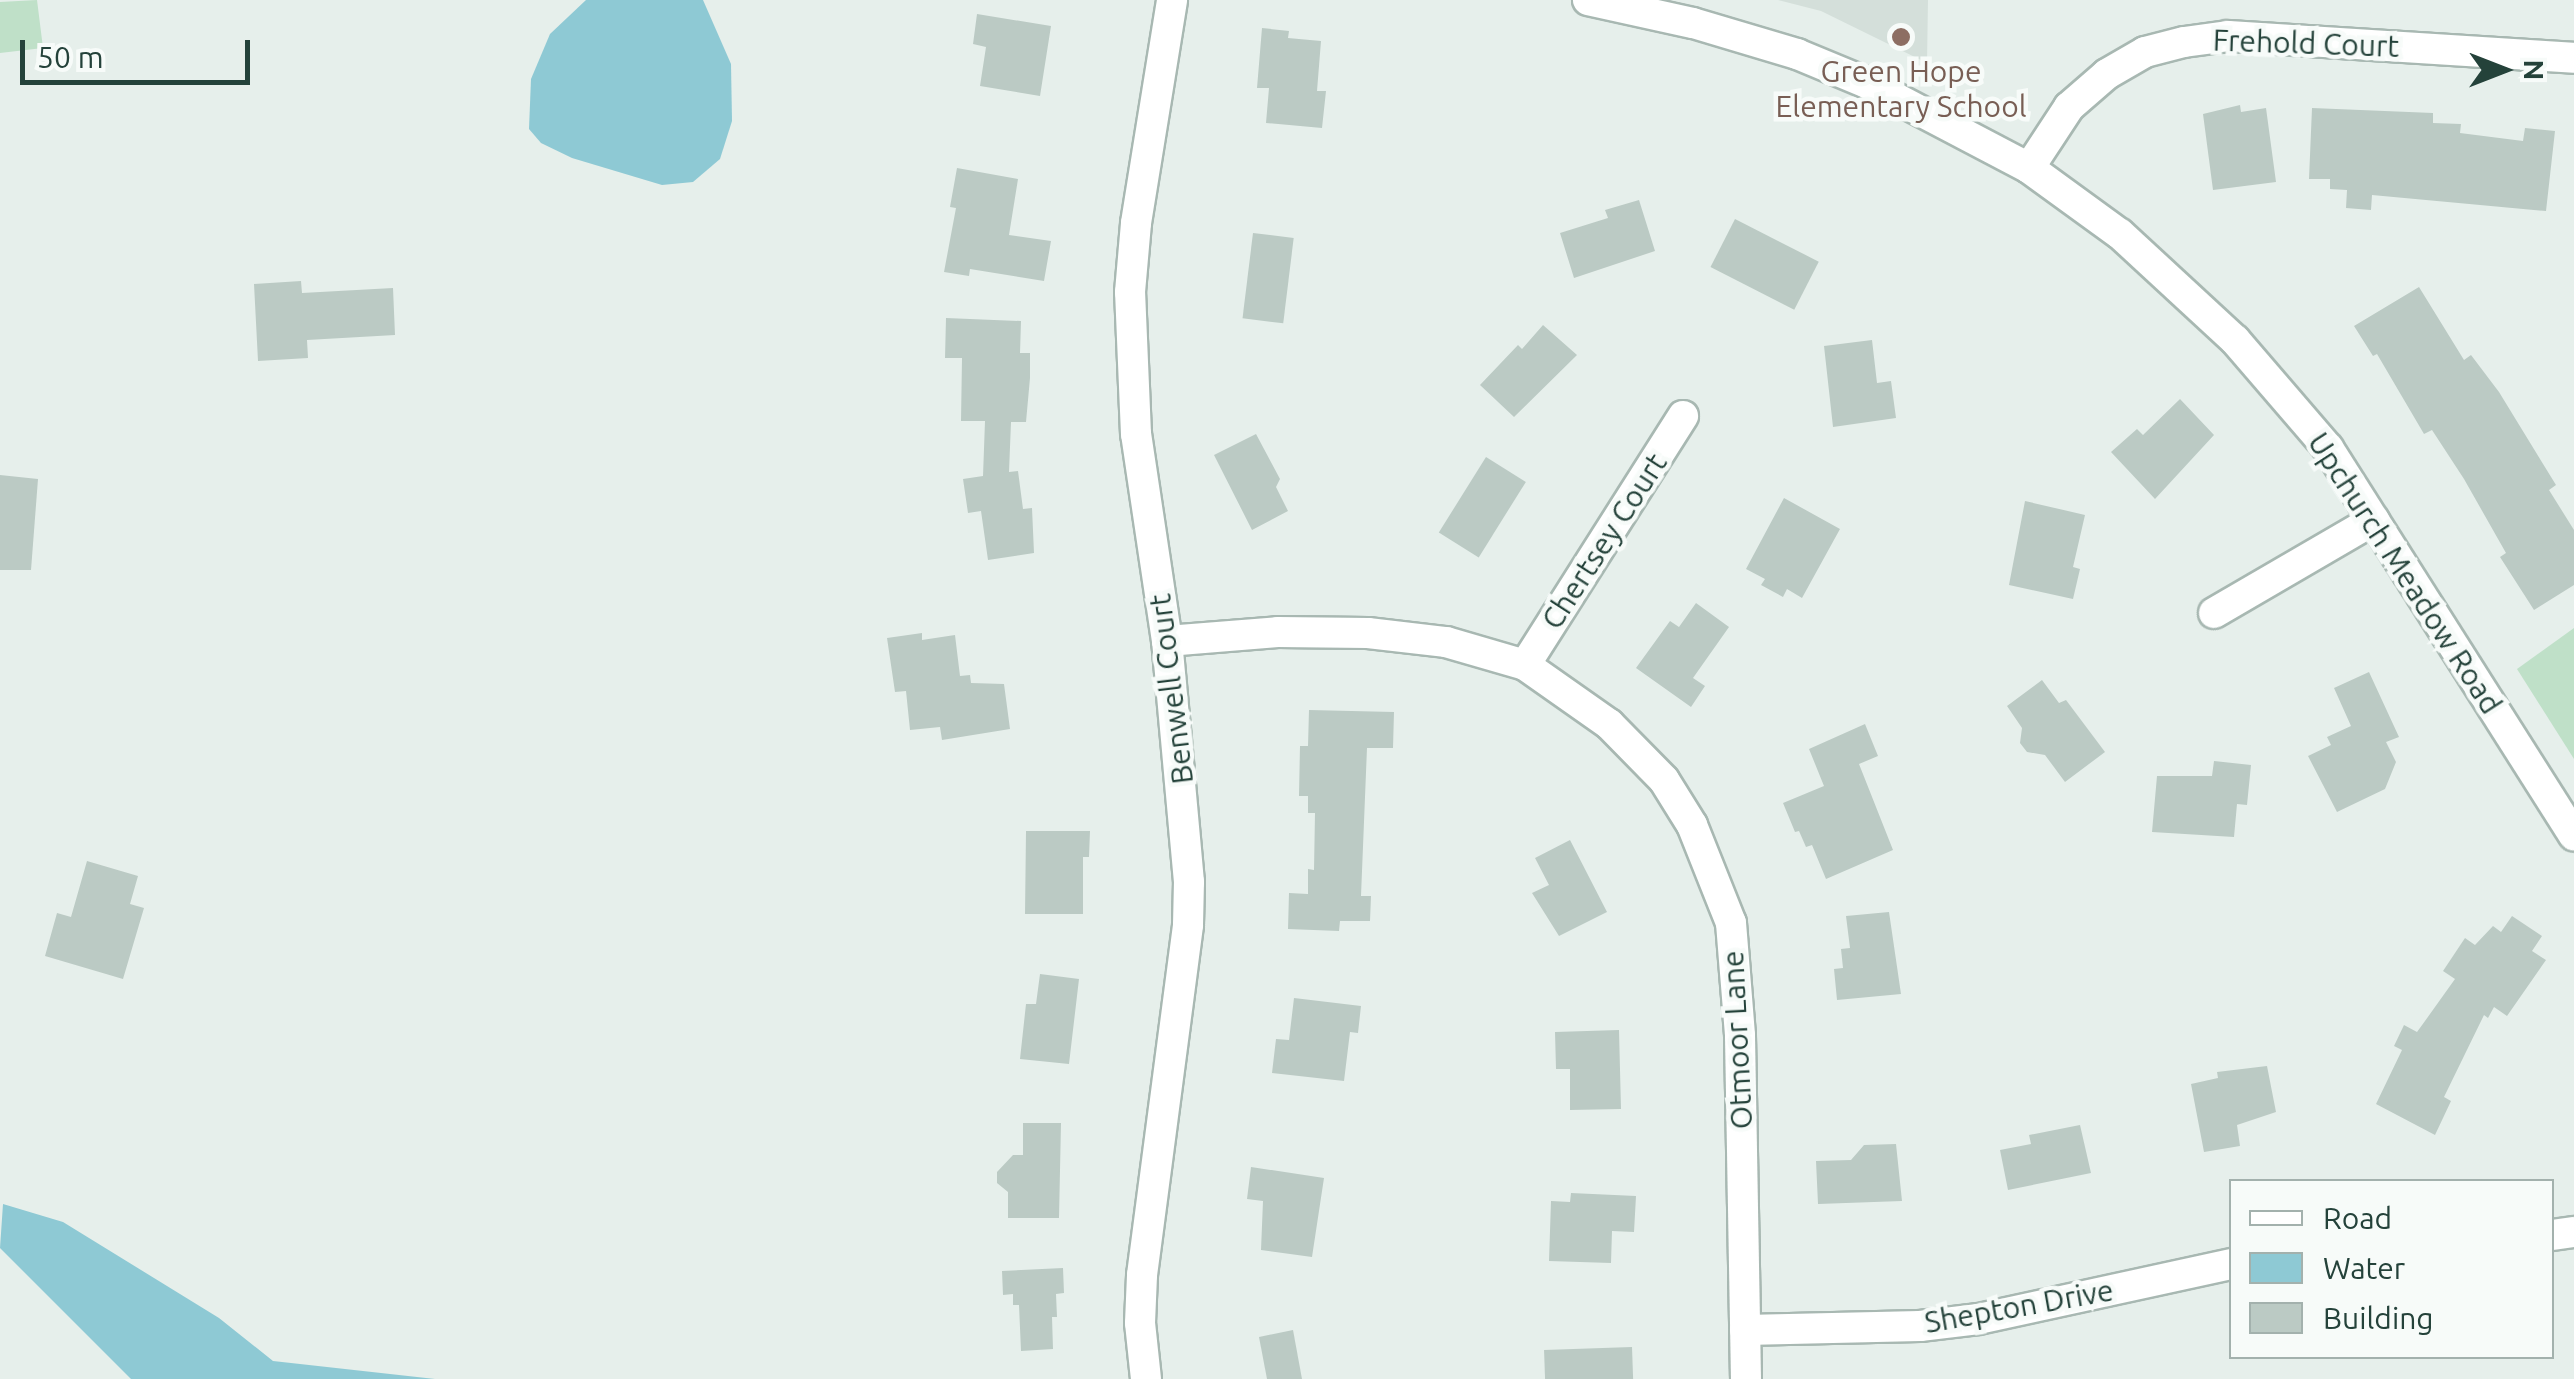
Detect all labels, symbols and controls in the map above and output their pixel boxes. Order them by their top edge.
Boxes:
scale bar [25,20,255,82]
north arrow [2454,20,2554,120]
street label: Frehold Court [2212,22,2400,64]
marker: Green Hope Elementary School [1890,26,1912,48]
text: 50 m [37,40,104,74]
place label: Green Hope Elementary School [1775,53,2027,124]
text: N [2519,60,2550,80]
street label: Upchurch Meadow Road [2301,426,2509,720]
street label: Chertsey Court [1534,446,1674,636]
street label: Benwell Court [1141,592,1201,786]
street label: Otmoor Lane [1714,950,1760,1130]
legend [2229,1179,2554,1359]
text: Road [2323,1201,2392,1235]
text: Water [2323,1251,2405,1285]
street label: Shepton Drive [1922,1272,2116,1340]
text: Building [2323,1301,2434,1335]

